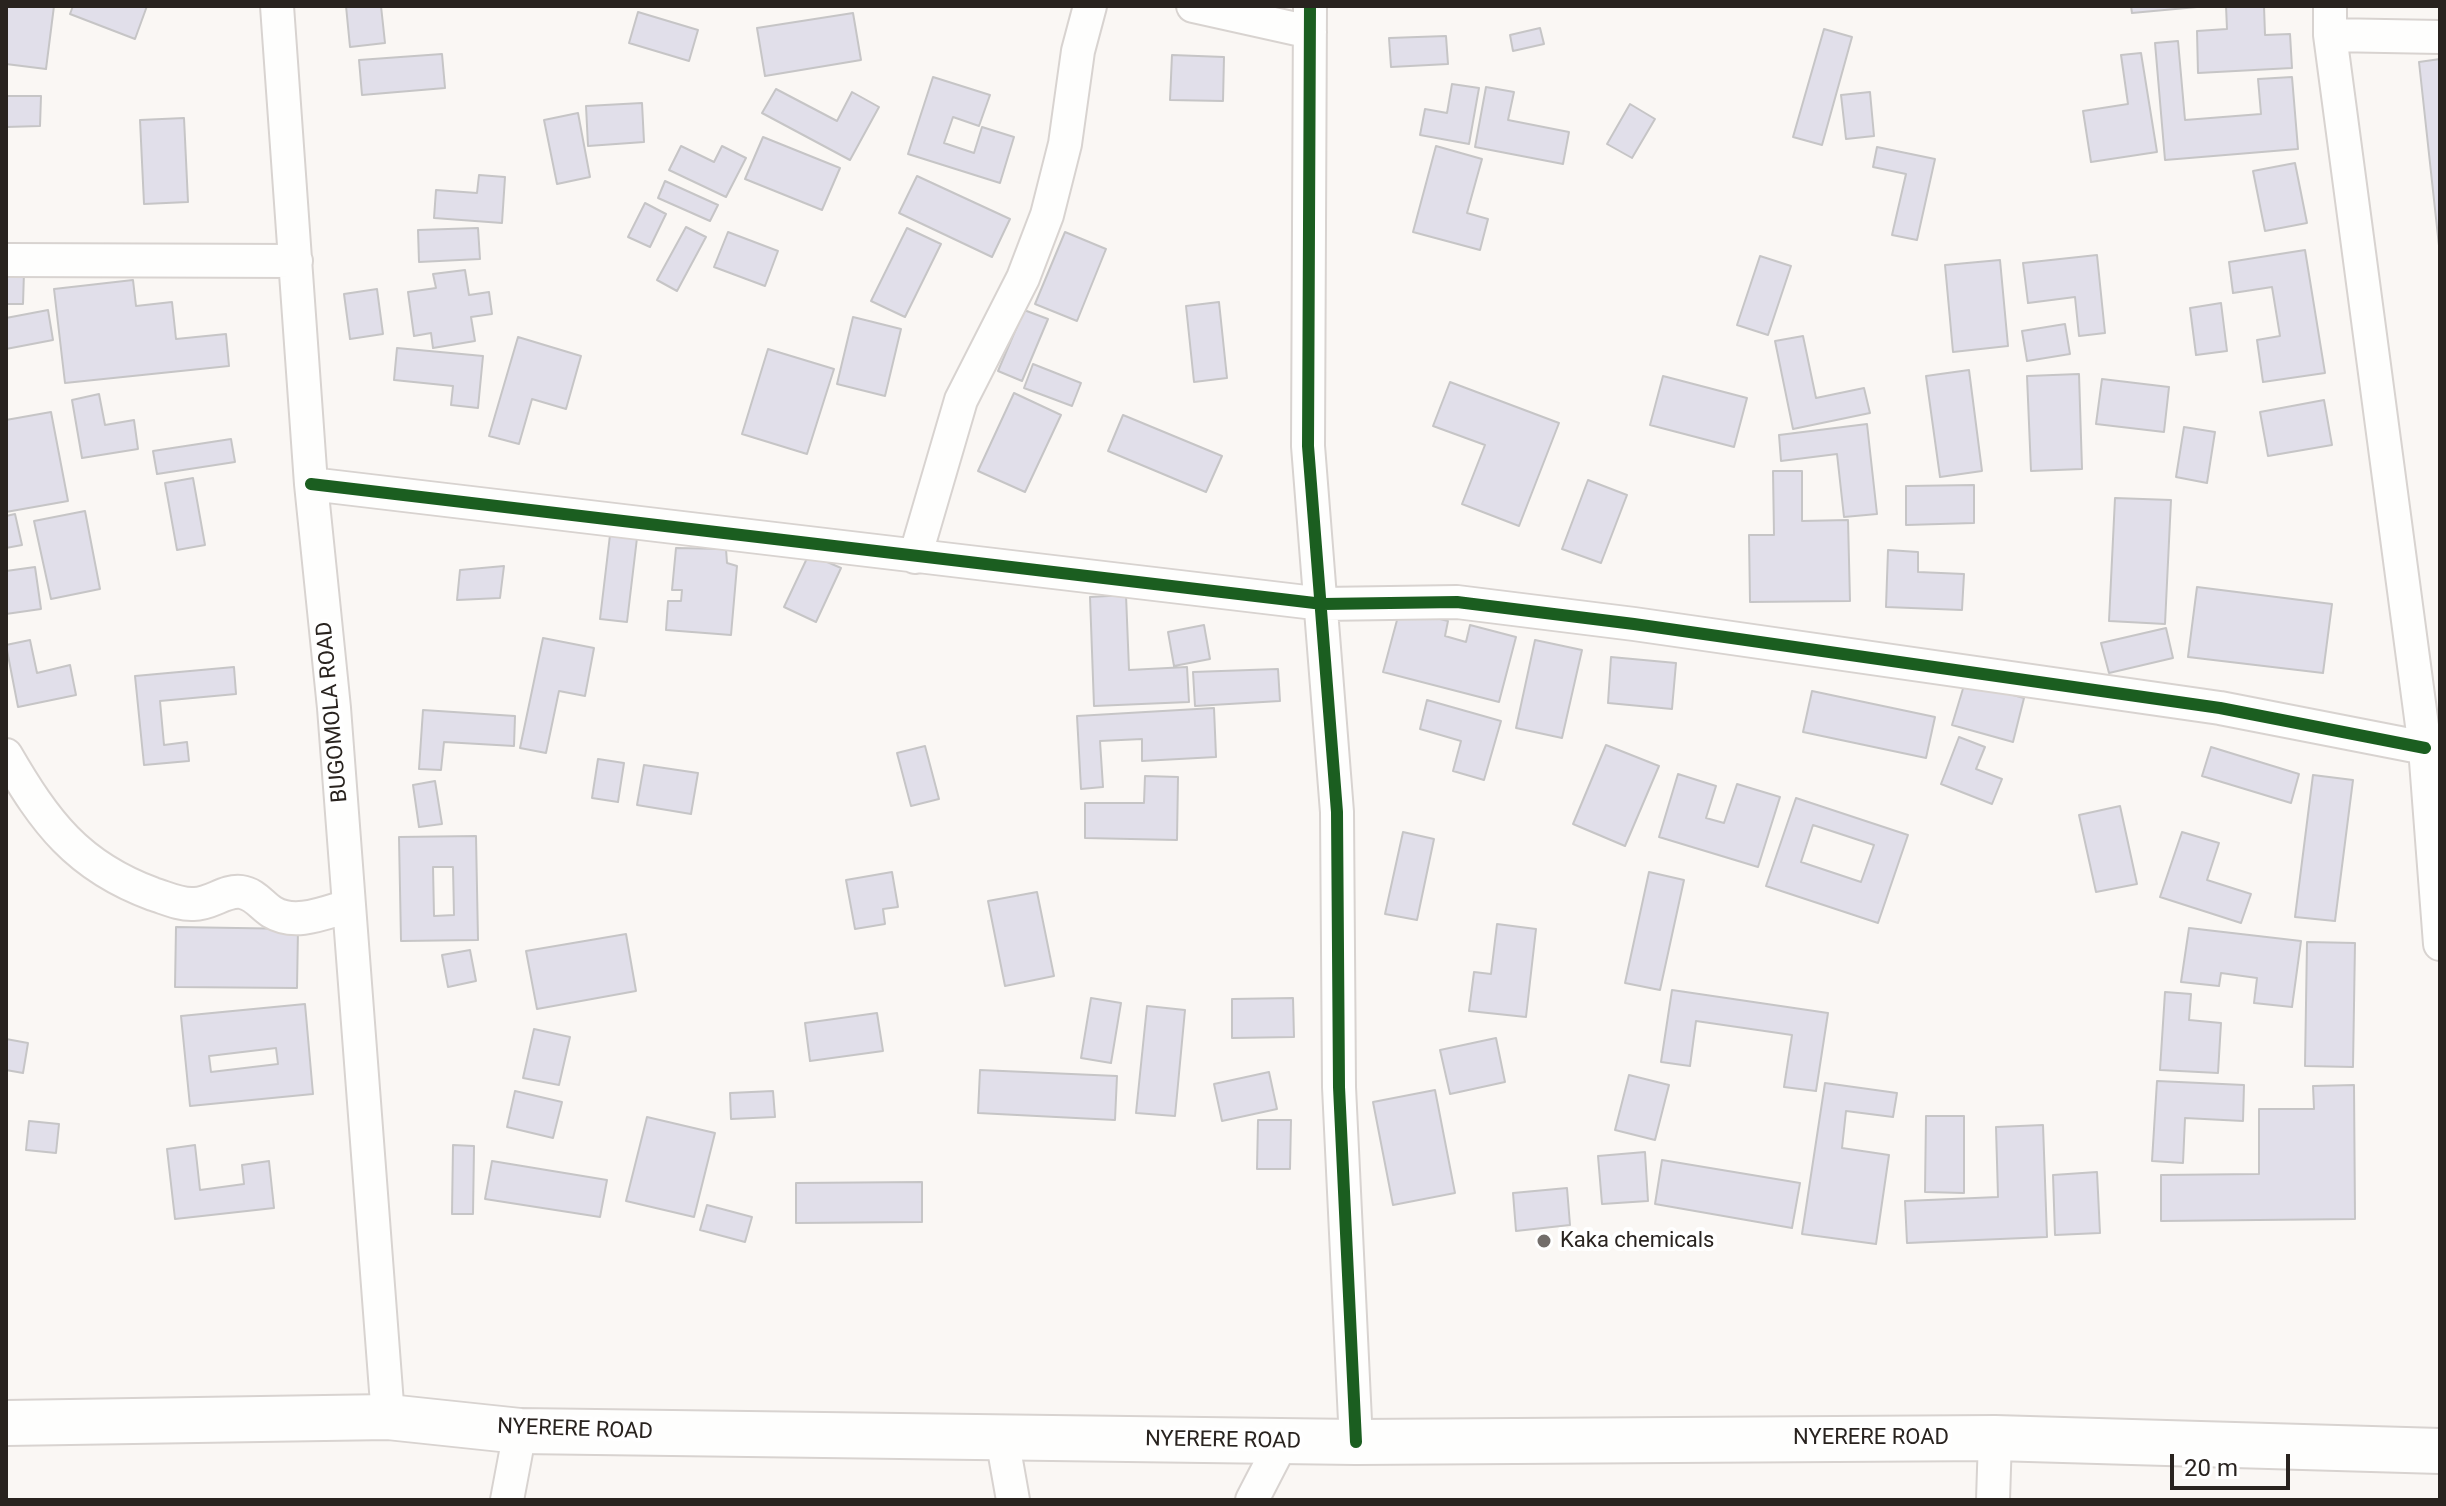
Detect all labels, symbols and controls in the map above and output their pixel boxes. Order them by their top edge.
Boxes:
street label: BUGOMOLA ROAD [312,620,354,804]
place label: Kaka chemicals [1560,1228,1714,1254]
marker: Kaka chemicals [1535,1232,1553,1250]
street label: NYERERE ROAD [497,1414,653,1446]
street label: NYERERE ROAD [1793,1425,1949,1451]
street label: NYERERE ROAD [1145,1426,1301,1456]
scale bar [2174,1438,2294,1488]
text: 20 m [2184,1454,2238,1482]

